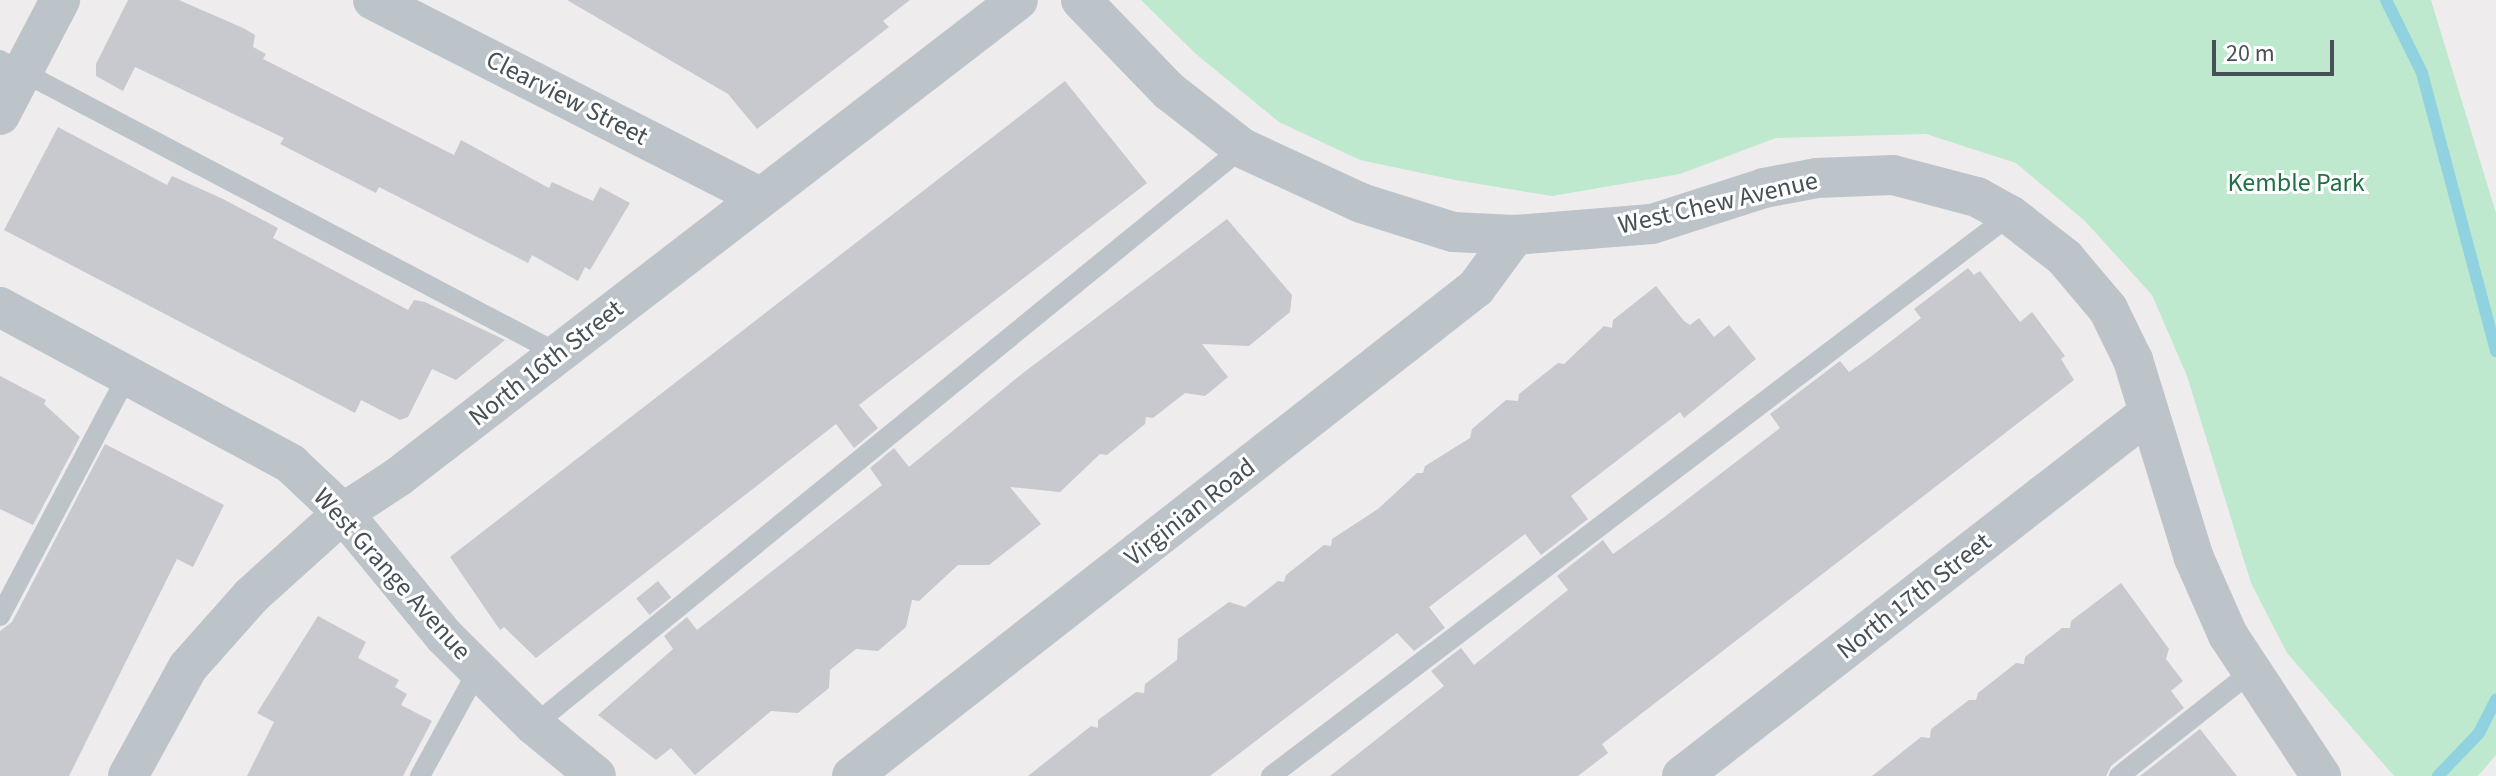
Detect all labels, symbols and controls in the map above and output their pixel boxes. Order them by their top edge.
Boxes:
scale bar [2216,24,2338,74]
text: 20 m [2226,36,2275,71]
street label: Clearview Street [481,44,653,152]
street label: West Chew Avenue [1615,165,1821,241]
park label: Kemble Park [2227,167,2365,199]
street label: North 16th Street [463,293,629,433]
street label: Virginian Road [1119,451,1261,573]
street label: West Grange Avenue [307,482,477,666]
street label: North 17th Street [1831,526,1997,666]

